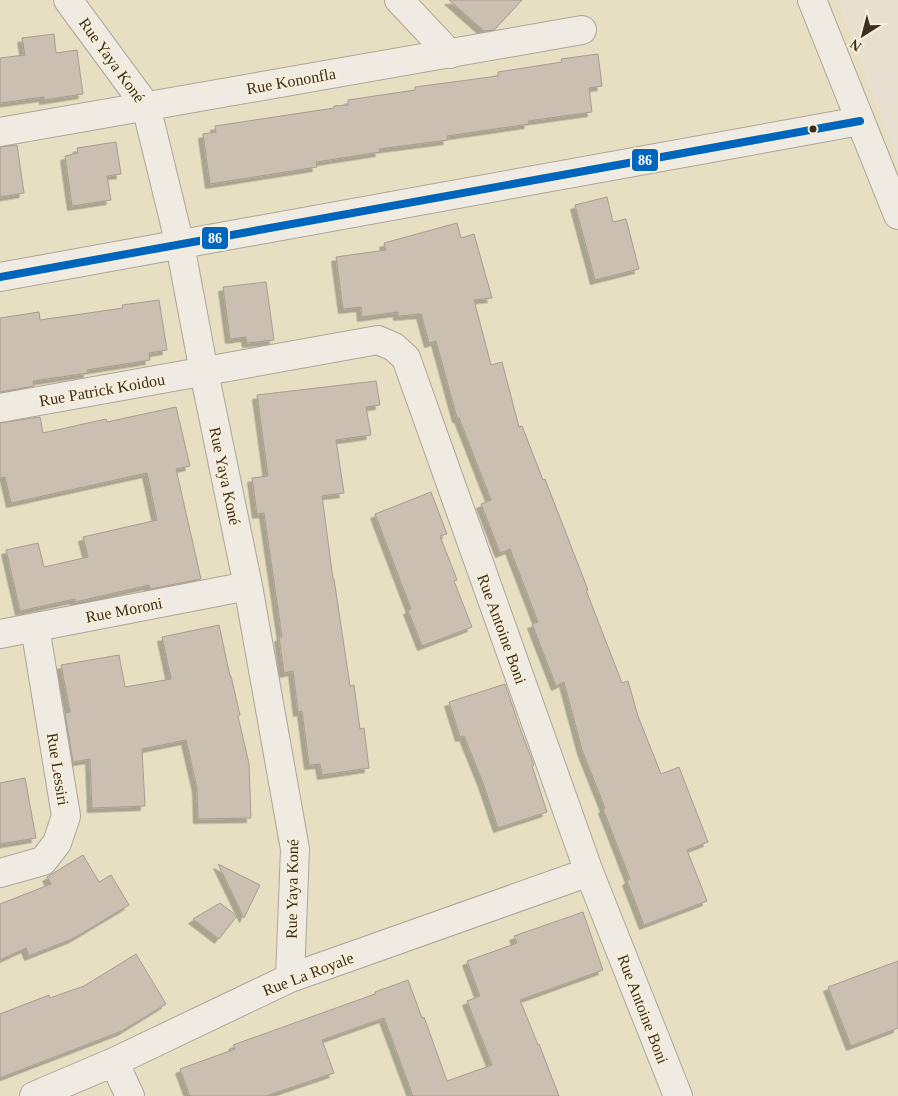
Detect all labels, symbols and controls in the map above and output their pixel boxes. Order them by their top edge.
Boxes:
north arrow [838,10,888,60]
street label: Rue Yaya Koné [75,15,148,106]
text: N [847,36,864,54]
street label: Rue Kononfla [245,65,337,97]
unlabelled marker [808,124,818,134]
line badge: 86 [631,148,659,172]
text: 86 [638,153,652,168]
line badge: 86 [201,226,229,250]
text: 86 [208,231,222,246]
street label: Rue Patrick Koidou [38,371,166,409]
street label: Rue Yaya Koné [205,425,244,527]
street label: Rue Antoine Boni [474,572,530,687]
street label: Rue Moroni [84,594,164,626]
street label: Rue Lessiri [44,731,72,807]
street label: Rue Yaya Koné [283,839,302,939]
street label: Rue La Royale [260,949,356,1000]
street label: Rue Antoine Boni [614,952,672,1067]

